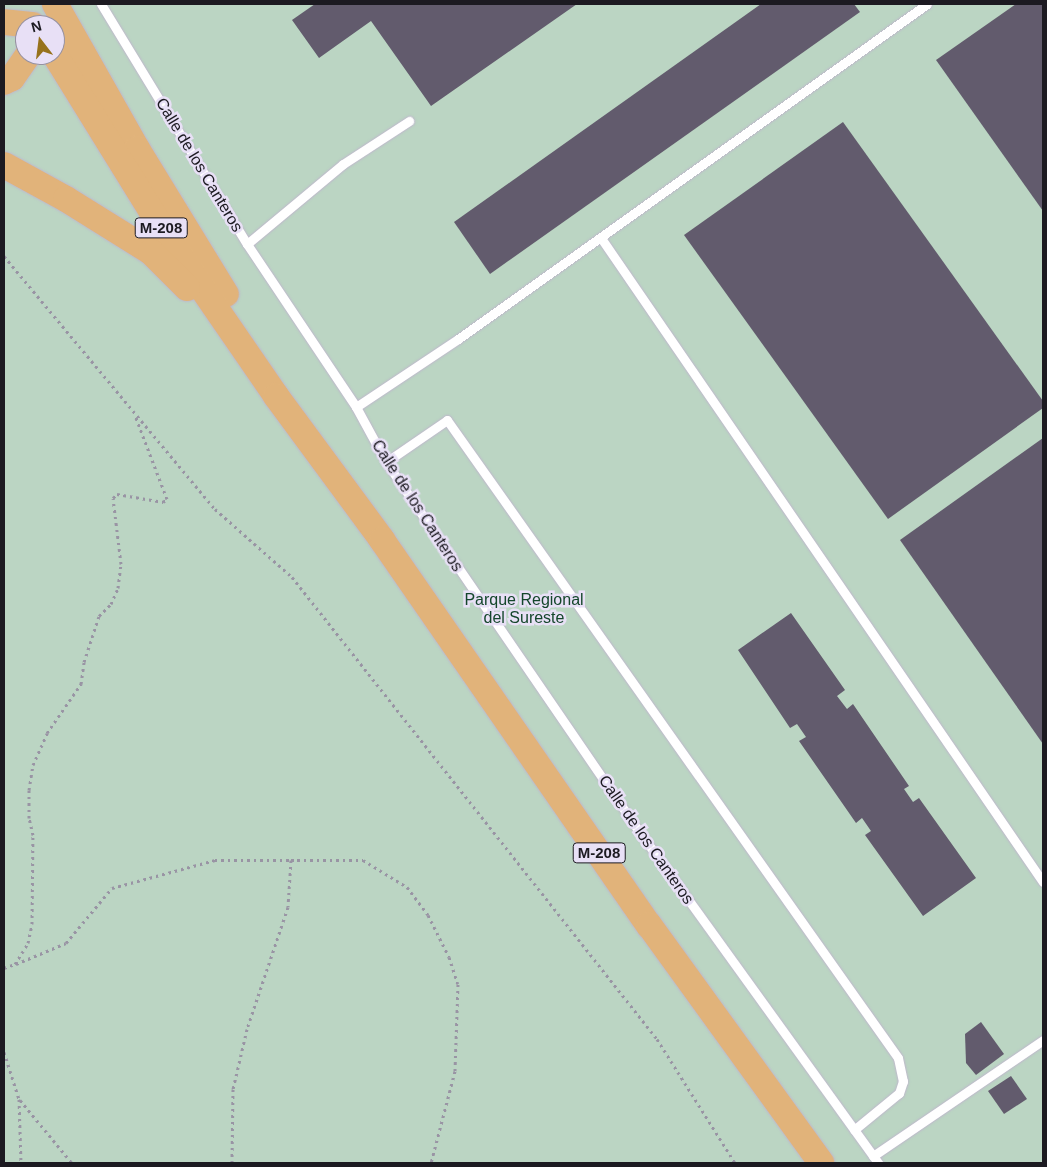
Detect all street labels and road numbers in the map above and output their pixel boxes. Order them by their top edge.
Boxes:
street label: Calle de los Canteros [151,94,247,236]
road number: M-208 [134,216,188,240]
street label: Calle de los Canteros [367,437,467,575]
street label: Calle de los Canteros [594,772,698,908]
road number: M-208 [572,840,626,866]

